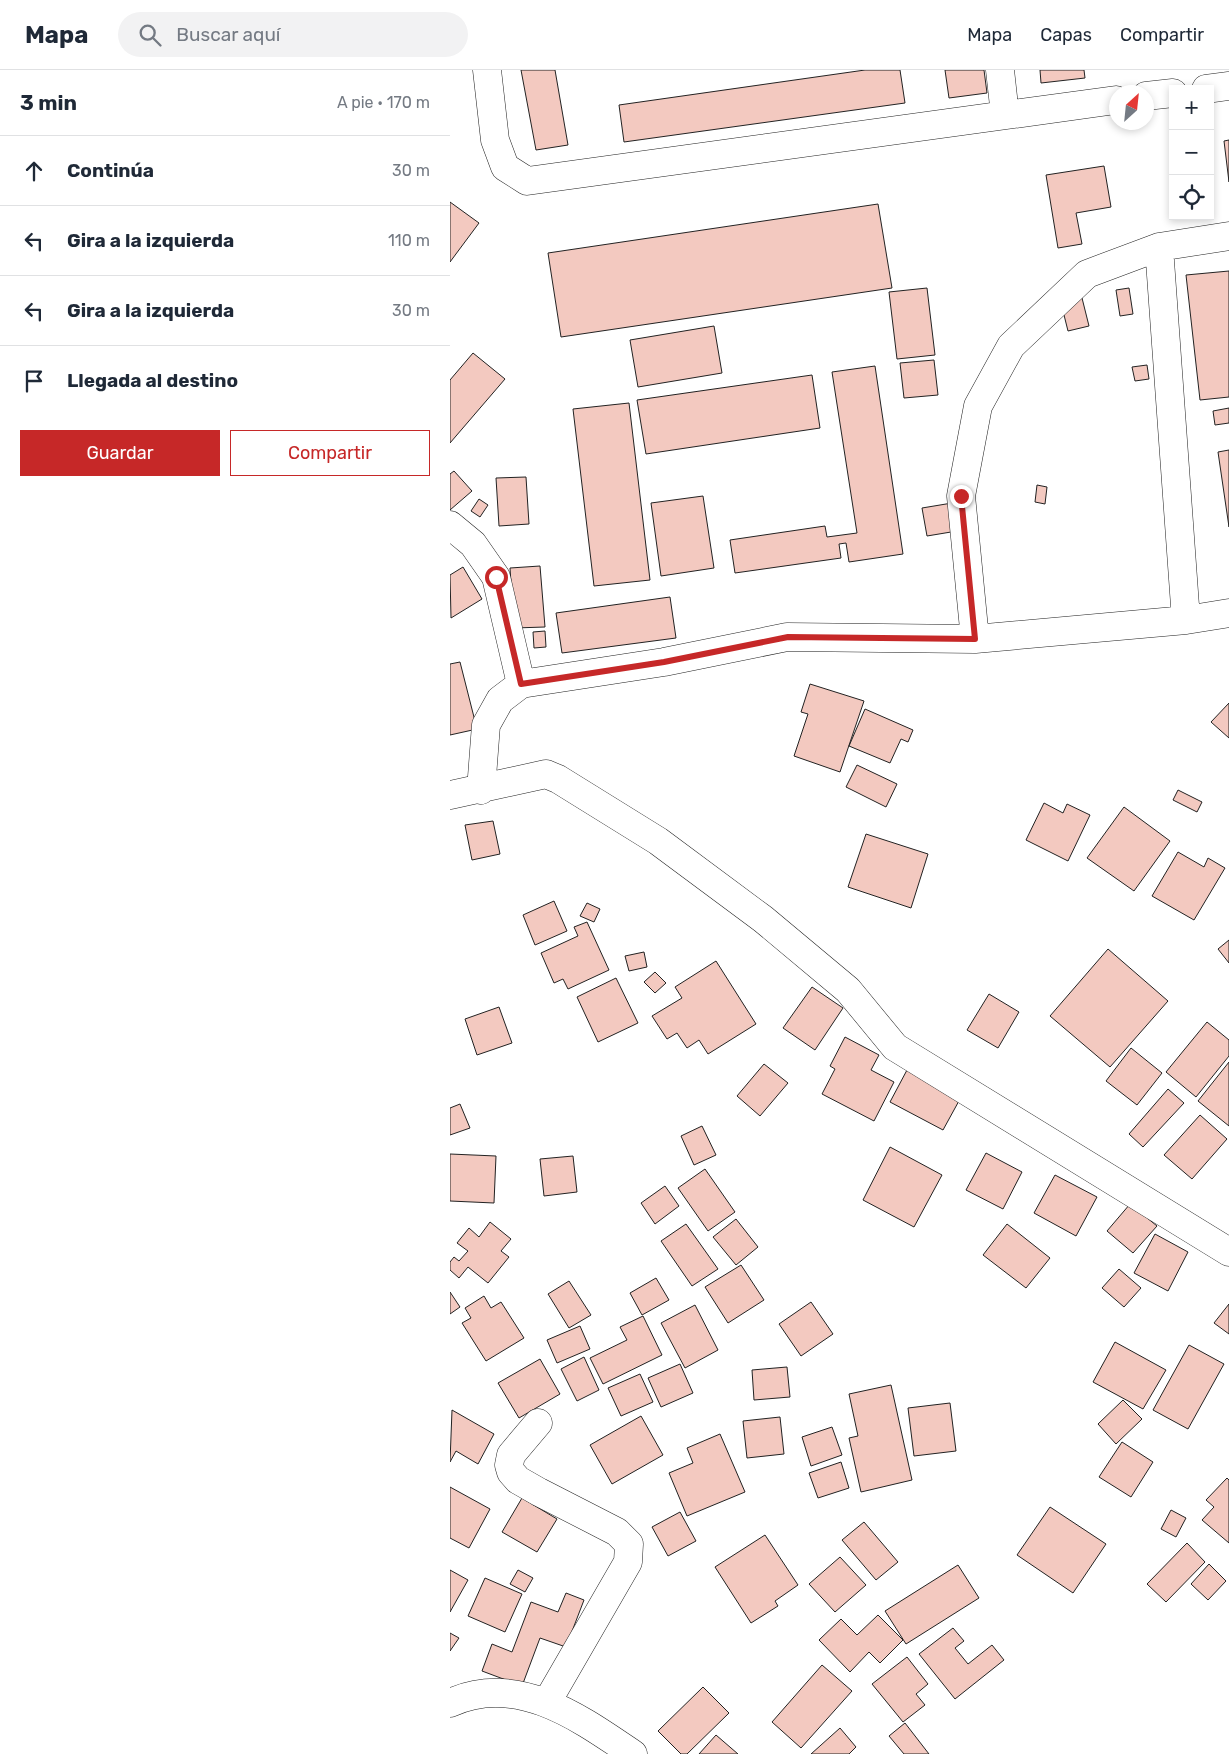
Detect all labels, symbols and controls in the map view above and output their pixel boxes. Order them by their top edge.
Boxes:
search box [118,12,468,57]
text: Mapa [25,21,88,49]
icon: search [136,21,164,49]
text: Buscar aquí [176,23,280,46]
text: Mapa [967,24,1012,46]
text: Capas [1040,24,1092,46]
text: Compartir [1120,24,1204,46]
north arrow [1109,85,1154,130]
map controls [1169,85,1214,220]
button: + [1169,85,1214,130]
text: 3 min [20,90,77,115]
text: A pie · 170 m [337,93,430,112]
button: − [1169,130,1214,175]
icon: ahead [20,157,48,185]
text: Continúa [67,159,154,182]
text: 30 m [392,161,430,180]
button: locate [1169,175,1214,220]
icon: left [20,227,48,255]
text: Gira a la izquierda [67,229,234,252]
text: 110 m [388,231,430,250]
icon: left [20,297,48,325]
text: Gira a la izquierda [67,299,234,322]
text: 30 m [392,301,430,320]
icon: arrive [20,367,48,395]
text: Llegada al destino [67,369,238,392]
button: Guardar [20,430,220,476]
button: Compartir [230,430,430,476]
route end [950,485,973,508]
route start [485,566,508,589]

